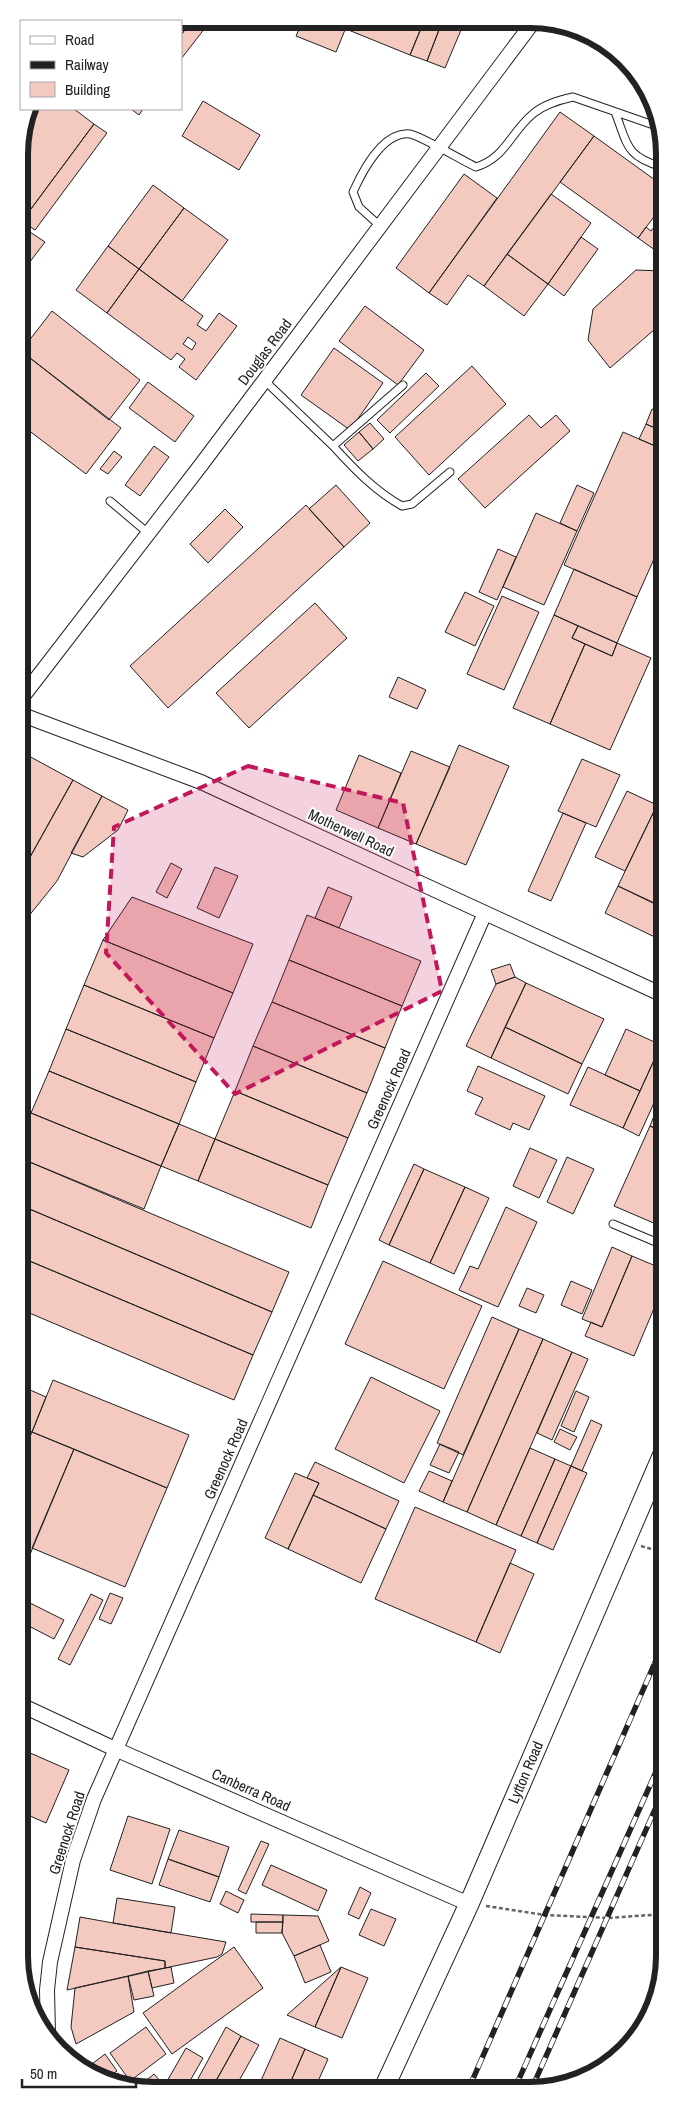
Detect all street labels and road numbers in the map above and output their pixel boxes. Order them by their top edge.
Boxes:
street label: Douglas Road [233,314,296,389]
street label: Motherwell Road [305,804,397,862]
street label: Greenock Road [361,1045,416,1132]
street label: Greenock Road [198,1415,253,1502]
street label: Lytton Road [503,1738,548,1807]
street label: Canberra Road [209,1763,294,1816]
street label: Greenock Road [43,1789,90,1877]

